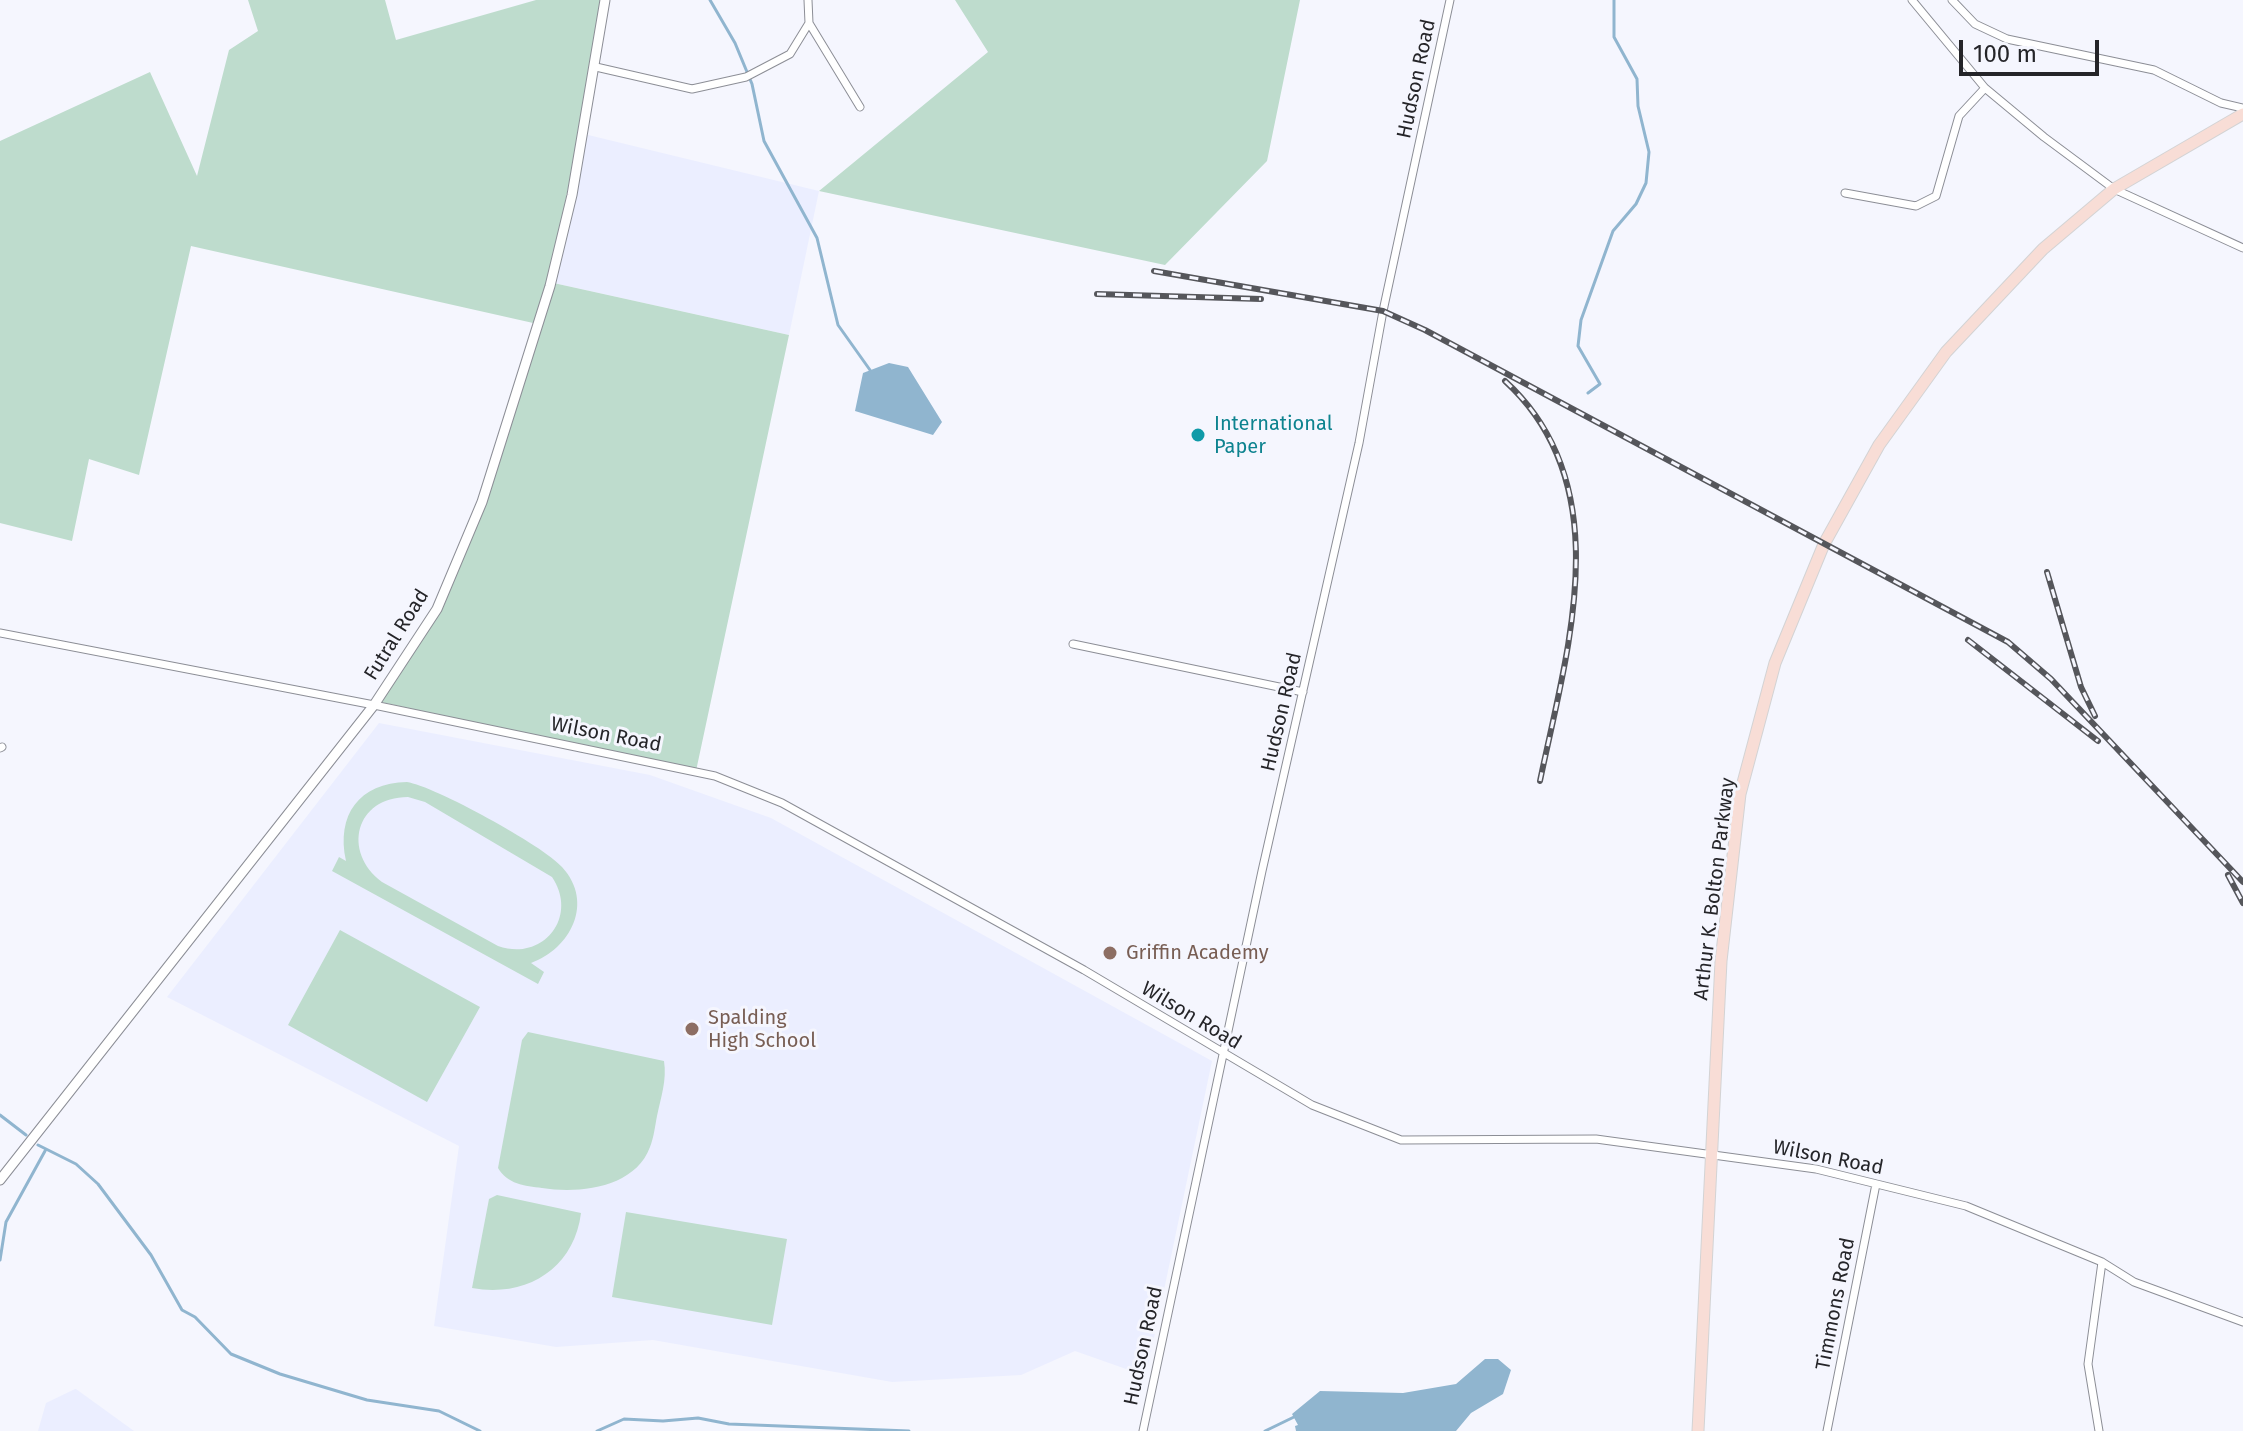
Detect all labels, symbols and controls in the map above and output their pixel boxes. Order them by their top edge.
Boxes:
street label: Hudson Road [1393,17,1441,141]
scale bar [1963,24,2103,74]
text: 100 m [1973,40,2037,68]
place label: International Paper [1214,412,1333,459]
marker: International Paper [1189,426,1207,444]
street label: Futral Road [360,585,434,685]
street label: Hudson Road [1257,650,1307,774]
street label: Wilson Road [549,713,663,757]
street label: Arthur K. Bolton Parkway [1689,776,1741,1002]
place label: Griffin Academy [1126,941,1269,965]
marker: Griffin Academy [1101,944,1119,962]
street label: Wilson Road [1137,977,1245,1055]
place label: Spalding High School [708,1006,816,1053]
marker: Spalding High School [683,1020,701,1038]
street label: Wilson Road [1771,1136,1885,1180]
street label: Timmons Road [1811,1236,1861,1372]
street label: Hudson Road [1120,1284,1168,1408]

